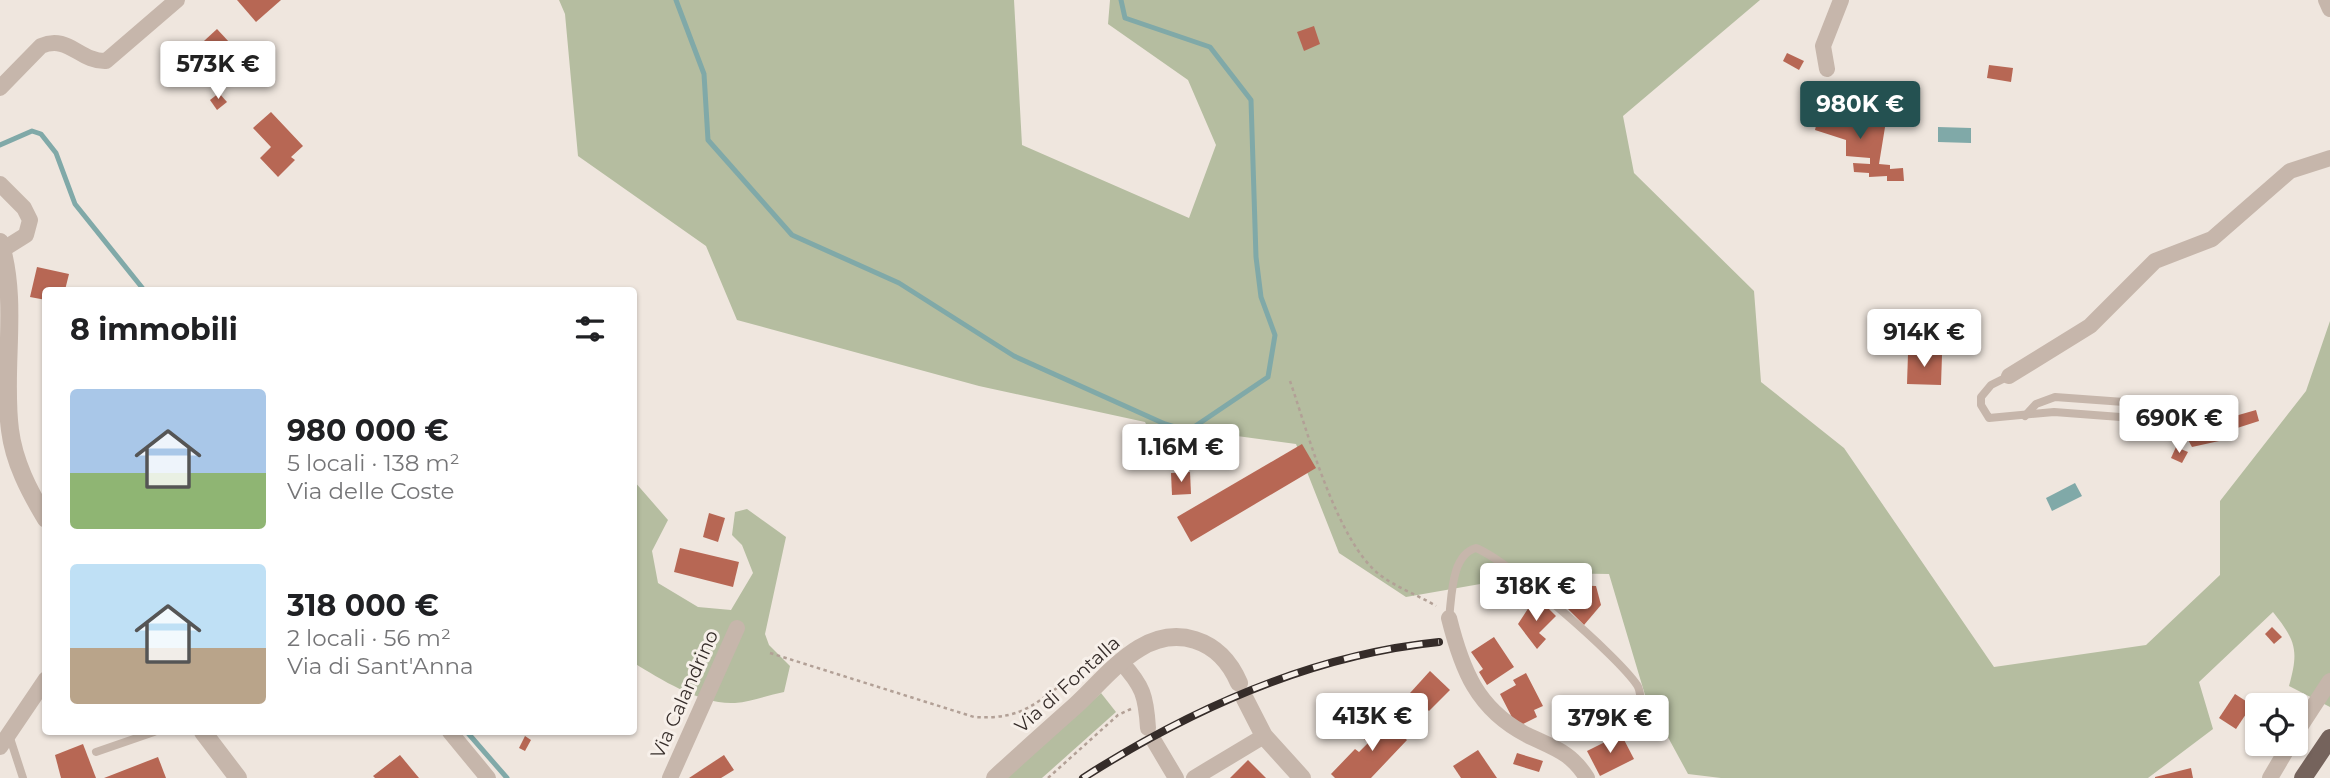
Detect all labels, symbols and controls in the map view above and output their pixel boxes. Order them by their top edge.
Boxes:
pin: 573K € [161,42,275,101]
text: 573K € [176,50,260,78]
pin: 980K € [1803,82,1917,141]
text: 980K € [1816,90,1904,118]
icon: filters [571,310,609,348]
pin: 914K € [1867,310,1981,369]
text: 8 immobili [70,311,238,348]
text: 914K € [1883,318,1965,346]
pin: 690K € [2122,396,2236,455]
text: 690K € [2135,404,2223,432]
text: 980 000 € [287,412,449,449]
icon: home [126,417,210,501]
pin: 1.16M € [1116,424,1246,484]
text: 1.16M € [1138,433,1224,461]
text: 5 locali · 138 m² [287,449,460,477]
text: Via delle Coste [287,477,454,505]
pin: 318K € [1479,564,1593,623]
text: 318K € [1496,572,1576,600]
text: 318 000 € [287,587,439,624]
icon: home [126,592,210,676]
text: 2 locali · 56 m² [287,624,451,652]
street label: Via Calandrino [646,626,723,762]
street label: Via di Fontalla [1010,631,1125,738]
text: Via di Sant'Anna [287,652,474,680]
map controls [2245,693,2308,756]
button: locate [2245,693,2308,756]
pin: 413K € [1315,694,1429,753]
pin: 379K € [1553,696,1667,755]
text: 413K € [1332,702,1412,730]
text: 379K € [1568,704,1652,732]

